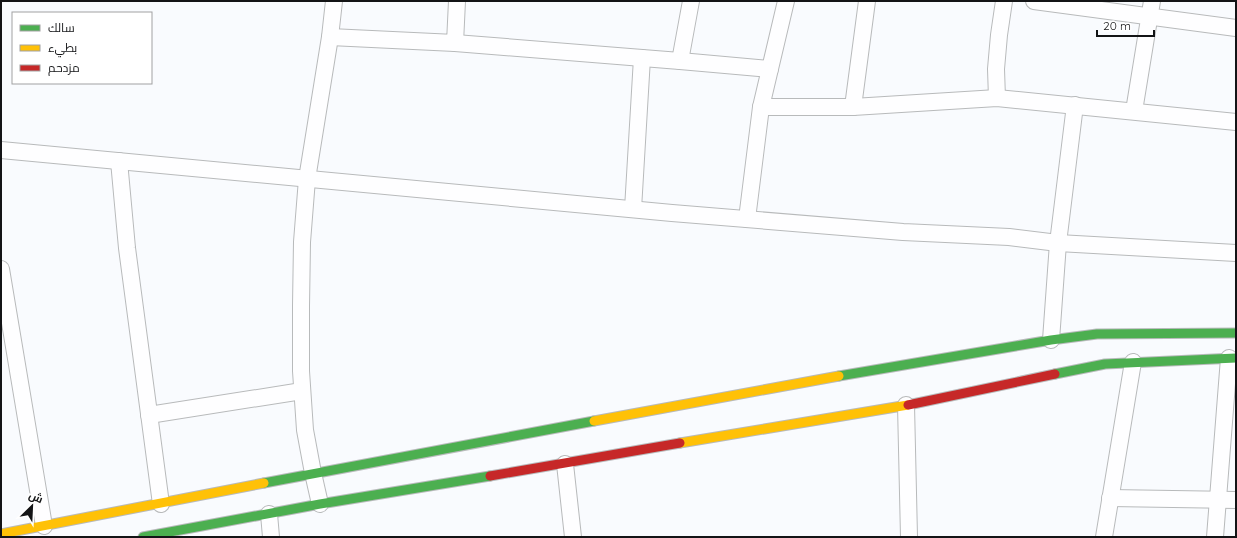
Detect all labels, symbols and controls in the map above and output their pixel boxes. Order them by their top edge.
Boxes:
legend [12,12,152,84]
scale bar [1097,12,1154,38]
text: 20 m [1103,18,1131,33]
text: سالك [48,20,75,35]
text: بطيء [48,40,77,58]
text: مزدحم [48,60,80,76]
north arrow [12,486,52,526]
text: ش [27,488,45,506]

